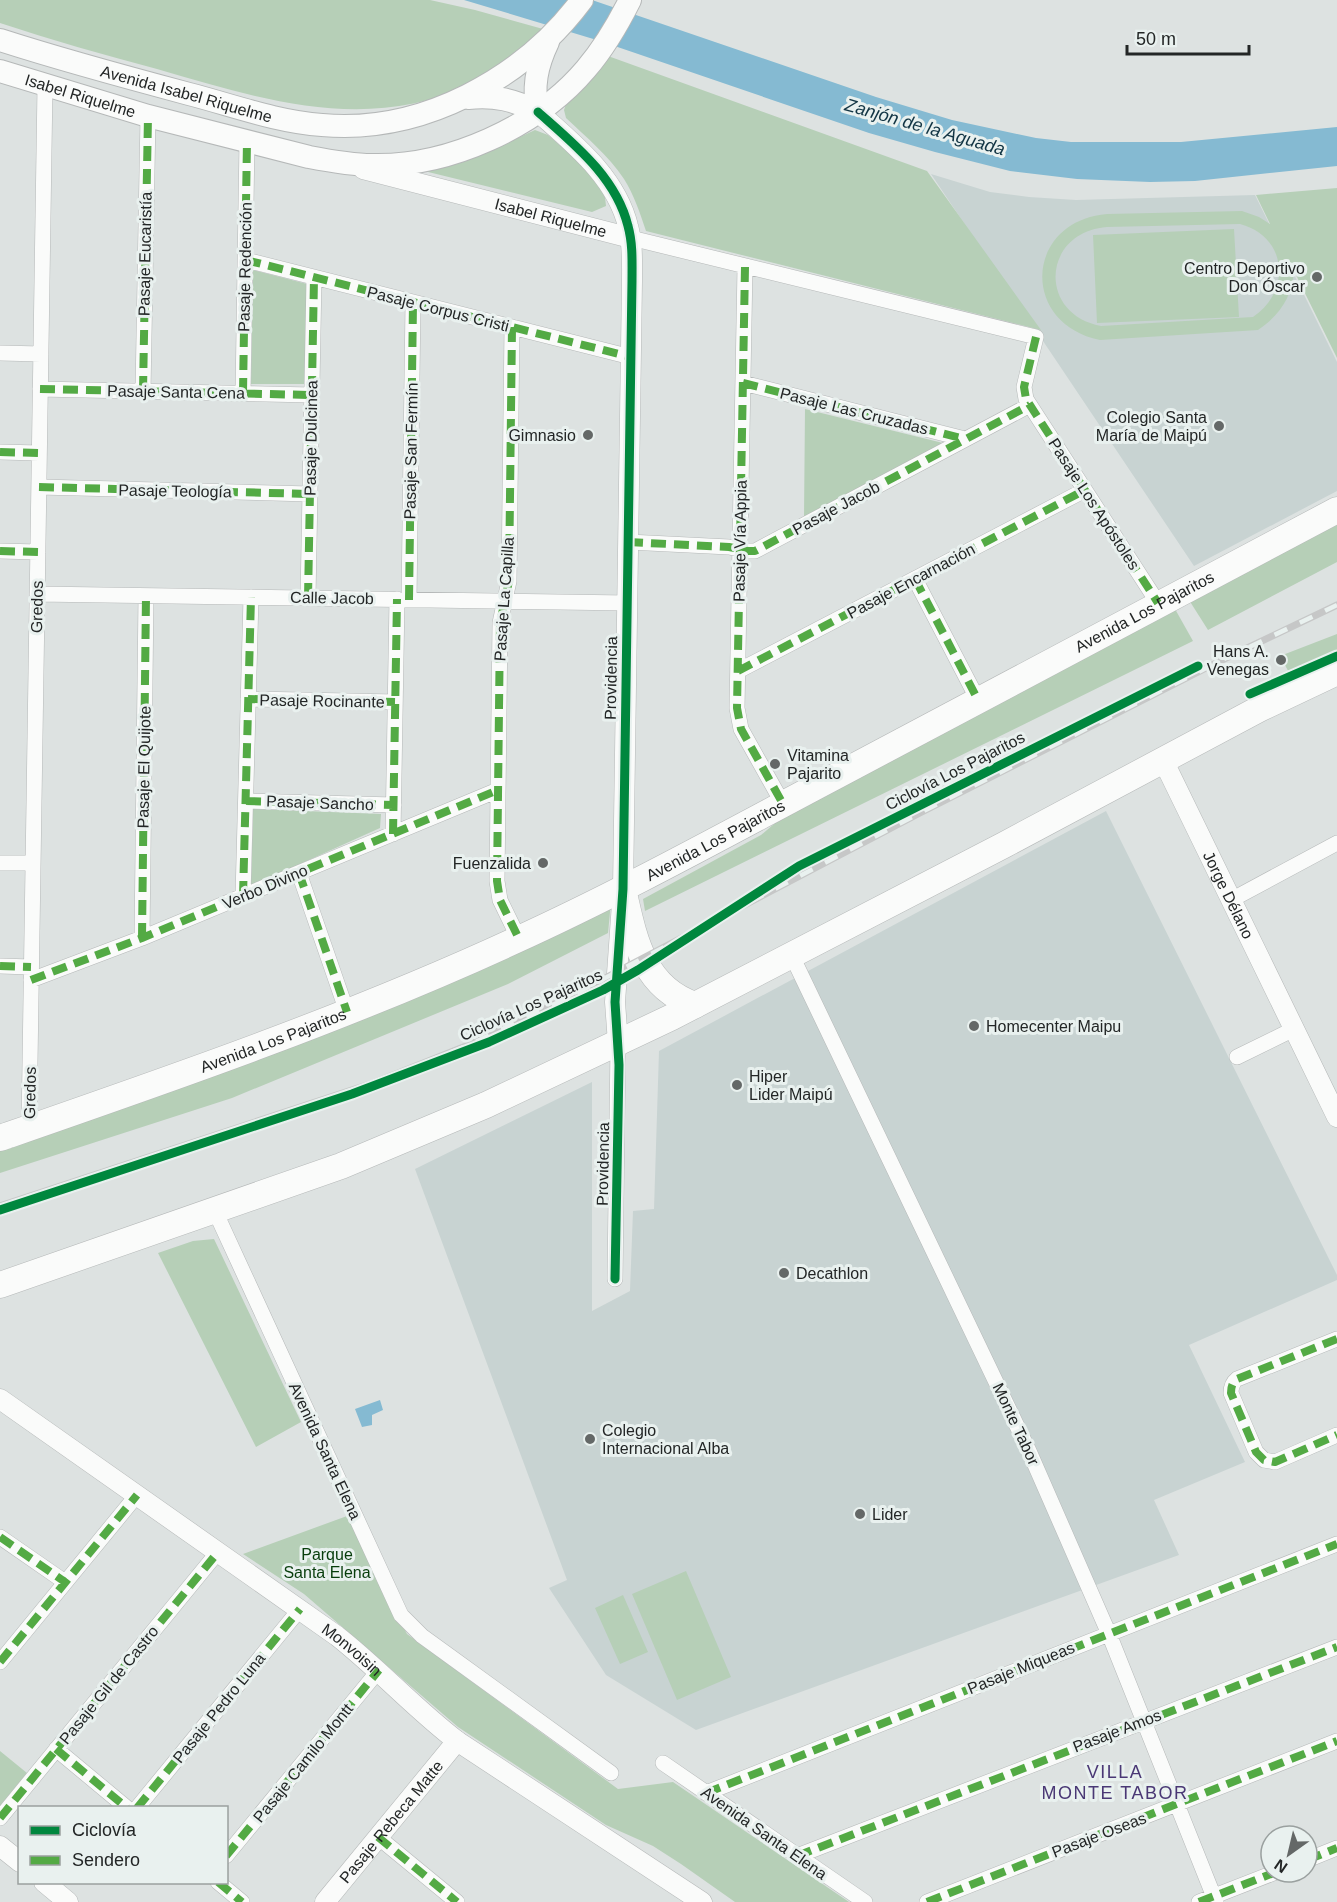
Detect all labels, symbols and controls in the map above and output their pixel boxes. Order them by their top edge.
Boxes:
scale bar [1127,18,1248,56]
text: 50 m [1136,29,1176,49]
street label: Avenida Isabel Riquelme [99,62,274,125]
street label: Isabel Riquelme [23,71,138,120]
water label: Zanjón de la Aguada [842,94,1007,159]
street label: Pasaje Eucaristía [135,192,155,316]
street label: Isabel Riquelme [493,195,609,240]
street label: Pasaje Redención [235,202,255,332]
place label: Centro Deportivo Don Óscar [1184,260,1306,295]
marker: Centro Deportivo Don Óscar [1310,270,1324,284]
street label: Pasaje Corpus Cristi [365,283,511,335]
street label: Pasaje Dulcinea [301,380,321,496]
street label: Pasaje Santa Cena [107,382,245,402]
street label: Pasaje San Fermín [401,382,421,520]
street label: Pasaje Las Cruzadas [778,384,930,438]
place label: Colegio Santa María de Maipú [1096,409,1207,444]
marker: Colegio Santa María de Maipú [1212,419,1226,433]
place label: Gimnasio [508,427,576,444]
marker: Gimnasio [581,428,595,442]
street label: Pasaje Los Apóstoles [1045,435,1143,573]
street label: Pasaje Jacob [790,478,882,538]
street label: Pasaje Vía Appia [730,480,750,602]
street label: Pasaje Teología [118,482,232,500]
street label: Pasaje La Capilla [491,536,517,662]
street label: Pasaje Encarnación [844,540,978,622]
street label: Avenida Los Pajaritos [1072,568,1217,655]
street label: Gredos [28,581,46,633]
street label: Calle Jacob [290,589,374,607]
street label: Providencia [602,636,620,720]
place label: Hans A. Venegas [1207,643,1269,678]
marker: Hans A. Venegas [1274,653,1288,667]
street label: Pasaje Rocinante [259,691,385,711]
street label: Pasaje El Quijote [134,705,154,829]
street label: Ciclovía Los Pajaritos [883,729,1027,813]
place label: Vitamina Pajarito [787,747,849,782]
marker: Vitamina Pajarito [768,757,782,771]
street label: Pasaje Sancho [266,793,374,813]
street label: Avenida Los Pajaritos [643,796,788,884]
street label: Jorge Délano [1200,848,1257,941]
place label: Fuenzalida [453,855,531,872]
marker: Fuenzalida [536,856,550,870]
street label: Verbo Divino [220,861,310,913]
street label: Ciclovía Los Pajaritos [457,966,605,1044]
street label: Avenida Los Pajaritos [198,1005,348,1075]
place label: Homecenter Maipu [986,1018,1121,1035]
marker: Homecenter Maipu [967,1019,981,1033]
street label: Gredos [21,1067,39,1119]
place label: Hiper Lider Maipú [749,1068,833,1103]
marker: Hiper Lider Maipú [730,1078,744,1092]
street label: Providencia [594,1122,612,1206]
place label: Decathlon [796,1265,868,1282]
marker: Decathlon [777,1266,791,1280]
street label: Avenida Santa Elena [286,1380,364,1522]
street label: Monte Tabor [990,1380,1043,1468]
place label: Colegio Internacional Alba [602,1422,729,1457]
marker: Colegio Internacional Alba [583,1432,597,1446]
place label: Lider [872,1506,908,1523]
marker: Lider [853,1507,867,1521]
park label: Parque Santa Elena [283,1546,371,1581]
street label: Monvoisin [319,1620,385,1679]
street label: Pasaje Gil de Castro [56,1623,162,1747]
street label: Pasaje Miqueas [965,1639,1077,1697]
street label: Pasaje Pedro Luna [170,1650,268,1766]
street label: Pasaje Camilo Montt [250,1700,356,1826]
street label: Pasaje Amos [1070,1706,1164,1756]
street label: Pasaje Rebeca Matte [336,1757,446,1886]
district label: VILLA MONTE TABOR [1042,1762,1188,1803]
street label: Avenida Santa Elena [698,1783,830,1883]
legend [18,1806,228,1884]
street label: Pasaje Oseas [1049,1809,1149,1861]
text: Ciclovía [72,1820,137,1840]
north arrow [1259,1824,1319,1884]
text: Sendero [72,1850,140,1870]
text: N [1271,1856,1290,1876]

